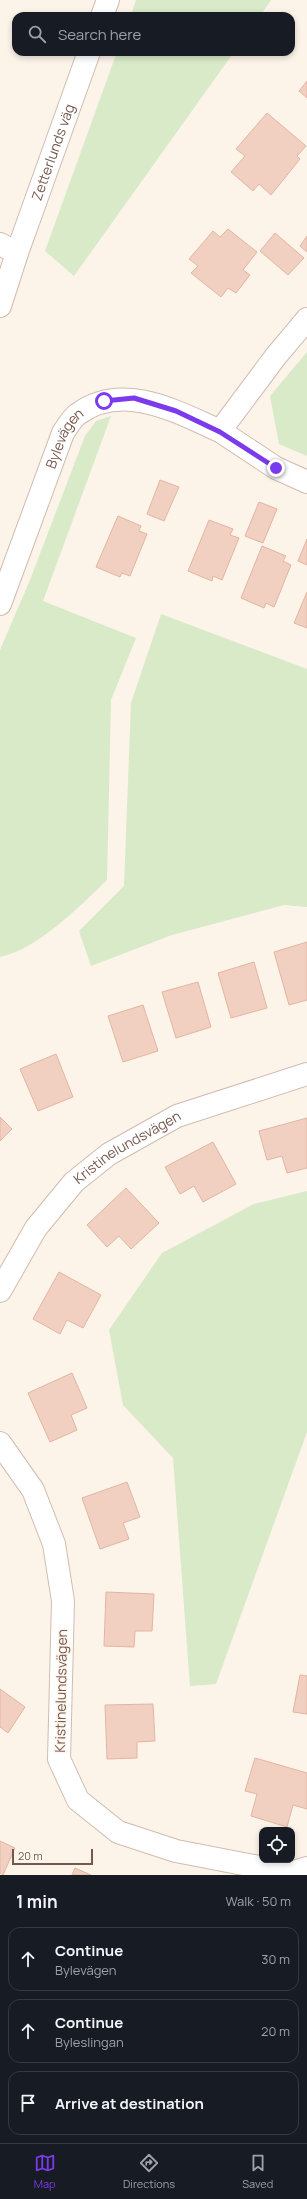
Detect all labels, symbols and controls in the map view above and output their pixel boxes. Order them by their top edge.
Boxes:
search box [12,12,295,56]
icon: search [26,23,48,45]
text: Search here [58,24,141,45]
street label: Zetterlunds väg [27,101,79,203]
route start [95,392,113,410]
street label: Bylevägen [41,403,87,471]
route end [267,459,285,477]
street label: Kristinelundsvägen [69,1106,184,1188]
street label: Kristinelundsvägen [50,1629,71,1753]
map controls [259,1827,295,1863]
button: locate [259,1827,295,1863]
scale bar [12,1847,93,1866]
text: 20 m [18,1848,43,1863]
text: 1 min [16,1890,58,1913]
text: Walk · 50 m [226,1892,291,1910]
text: Continue [55,1940,123,1961]
icon: ahead [17,1948,39,1970]
text: 30 m [261,1950,290,1968]
text: Bylevägen [55,1961,116,1979]
text: Continue [55,2012,123,2033]
icon: ahead [17,2020,39,2042]
text: 20 m [261,2022,290,2040]
text: Byleslingan [55,2033,124,2051]
icon: arrive [17,2092,39,2114]
text: Arrive at destination [55,2093,204,2114]
tab: Map [34,2152,56,2191]
tab: Directions [123,2152,175,2191]
tab: Saved [242,2152,273,2191]

